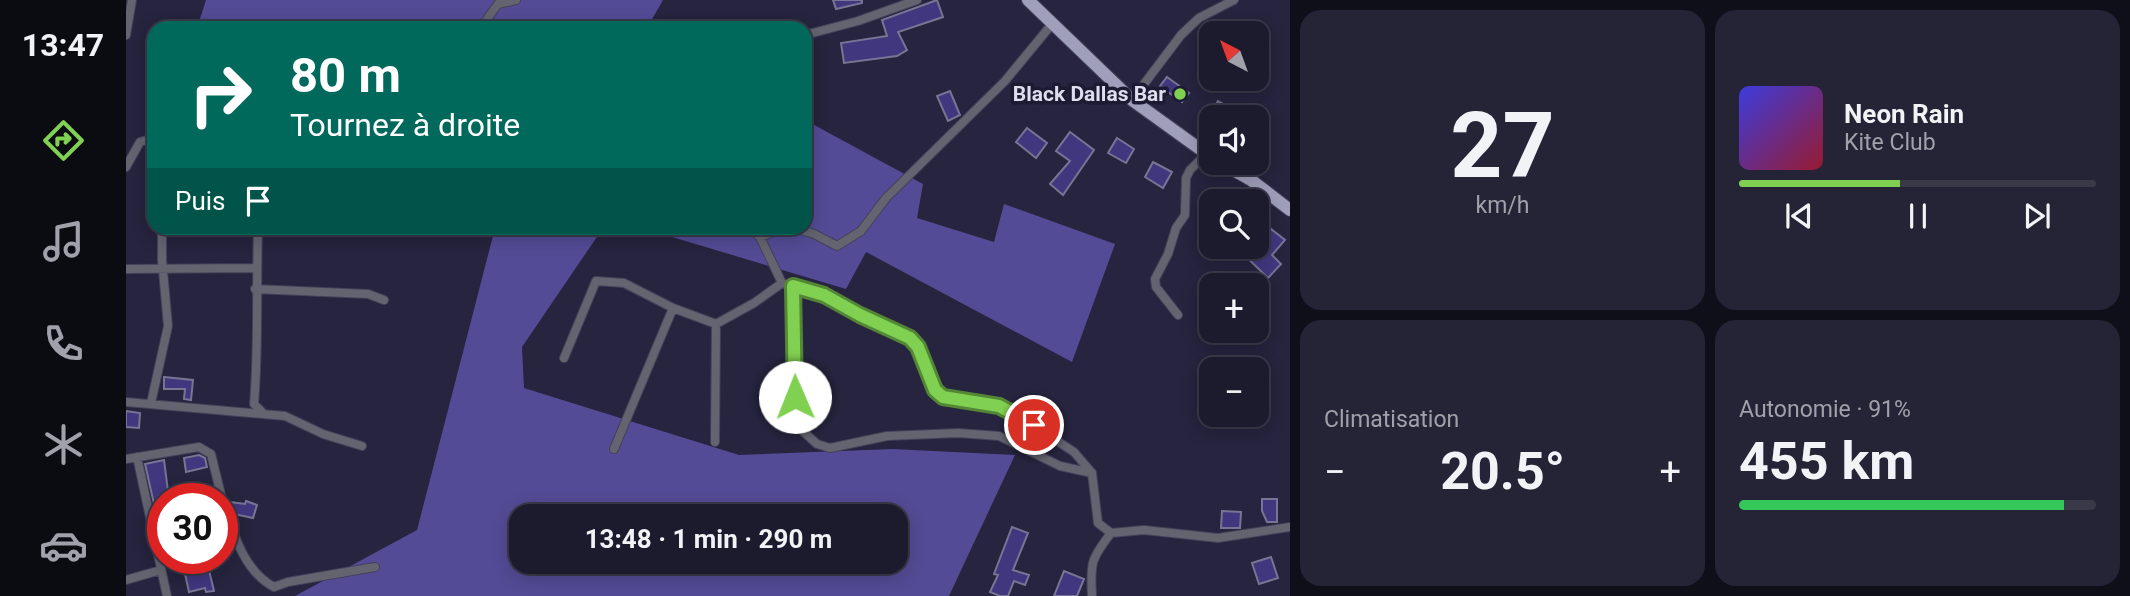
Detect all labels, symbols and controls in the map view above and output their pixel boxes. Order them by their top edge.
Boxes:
north arrow [1199,21,1269,91]
map controls [1199,21,1269,427]
text: 13:47 [22,26,104,64]
text: 80 m [290,47,401,104]
icon: right [175,49,266,140]
place label: Black Dallas Bar [1013,82,1166,106]
marker: Black Dallas Bar [1172,86,1188,102]
text: 27 [1450,93,1555,199]
text: Neon Rain [1844,99,1964,129]
button: sound [1199,105,1269,175]
text: Tournez à droite [290,106,520,144]
icon: directions [39,116,88,165]
text: Kite Club [1844,129,1936,156]
icon: arrive [239,182,277,220]
text: Puis [175,186,225,216]
button: search [1199,189,1269,259]
text: km/h [1476,192,1530,219]
icon: previous [1780,197,1818,235]
icon: pause [1899,197,1937,235]
icon: next [2018,197,2056,235]
icon: music [39,217,88,266]
button: + [1199,273,1269,343]
icon: phone [39,319,88,368]
button: − [1199,357,1269,427]
position arrow [758,360,832,434]
pin [1004,395,1064,455]
text: Autonomie · 91% [1739,396,1911,423]
icon: arrive [1015,406,1053,444]
text: Climatisation [1324,406,1459,433]
icon: climate [39,420,88,469]
text: 455 km [1739,431,1914,492]
text: 20.5° [1440,441,1565,502]
text: − [1324,450,1346,494]
text: + [1659,450,1681,494]
speed limit sign: 30 [147,483,238,574]
icon: car [39,521,88,570]
text: 13:48 · 1 min · 290 m [585,524,832,554]

